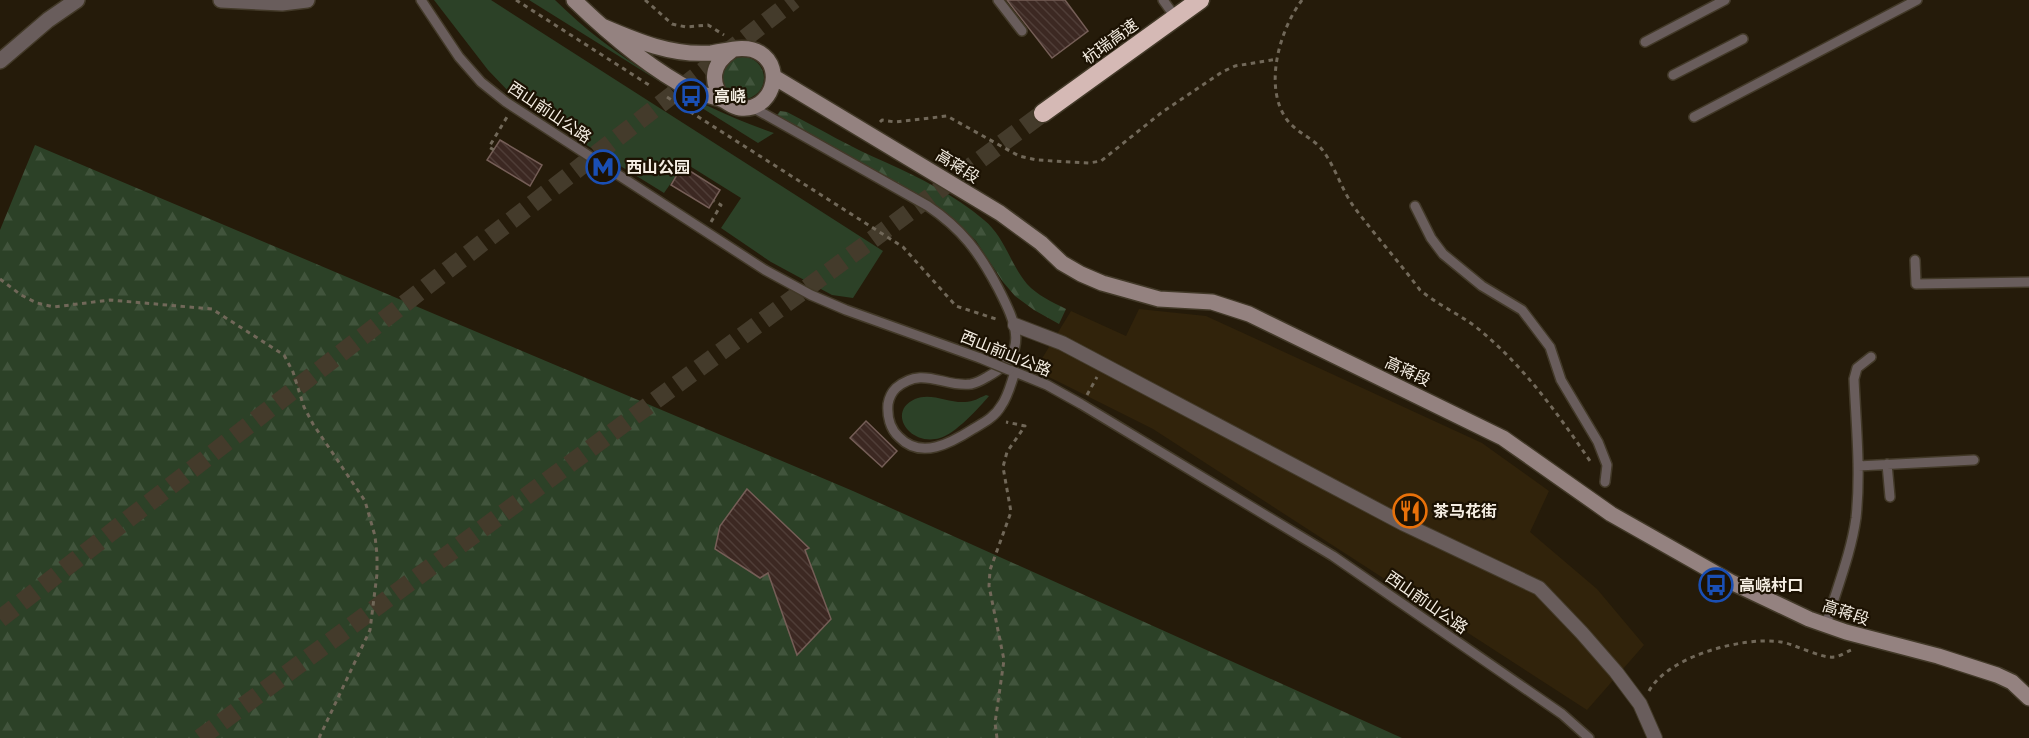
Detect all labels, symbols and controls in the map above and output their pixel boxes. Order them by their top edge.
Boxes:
street label: 杭瑞高速 [1079,15,1141,67]
street label: 西山前山公路 [505,78,595,146]
bus stop icon: 高峣 [673,78,709,114]
place label: 高峣 [714,87,746,105]
street label: 高蒋段 [933,146,983,186]
metro station icon: 西山公园 [585,149,621,185]
place label: 西山公园 [626,158,690,176]
street label: 西山前山公路 [958,327,1054,379]
street label: 高蒋段 [1382,353,1434,389]
restaurant icon: 茶马花街 [1392,493,1428,529]
place label: 茶马花街 [1433,502,1497,520]
street label: 西山前山公路 [1383,567,1471,637]
bus stop icon: 高峣村口 [1698,567,1734,603]
place label: 高峣村口 [1739,576,1803,594]
street label: 高蒋段 [1820,596,1872,628]

